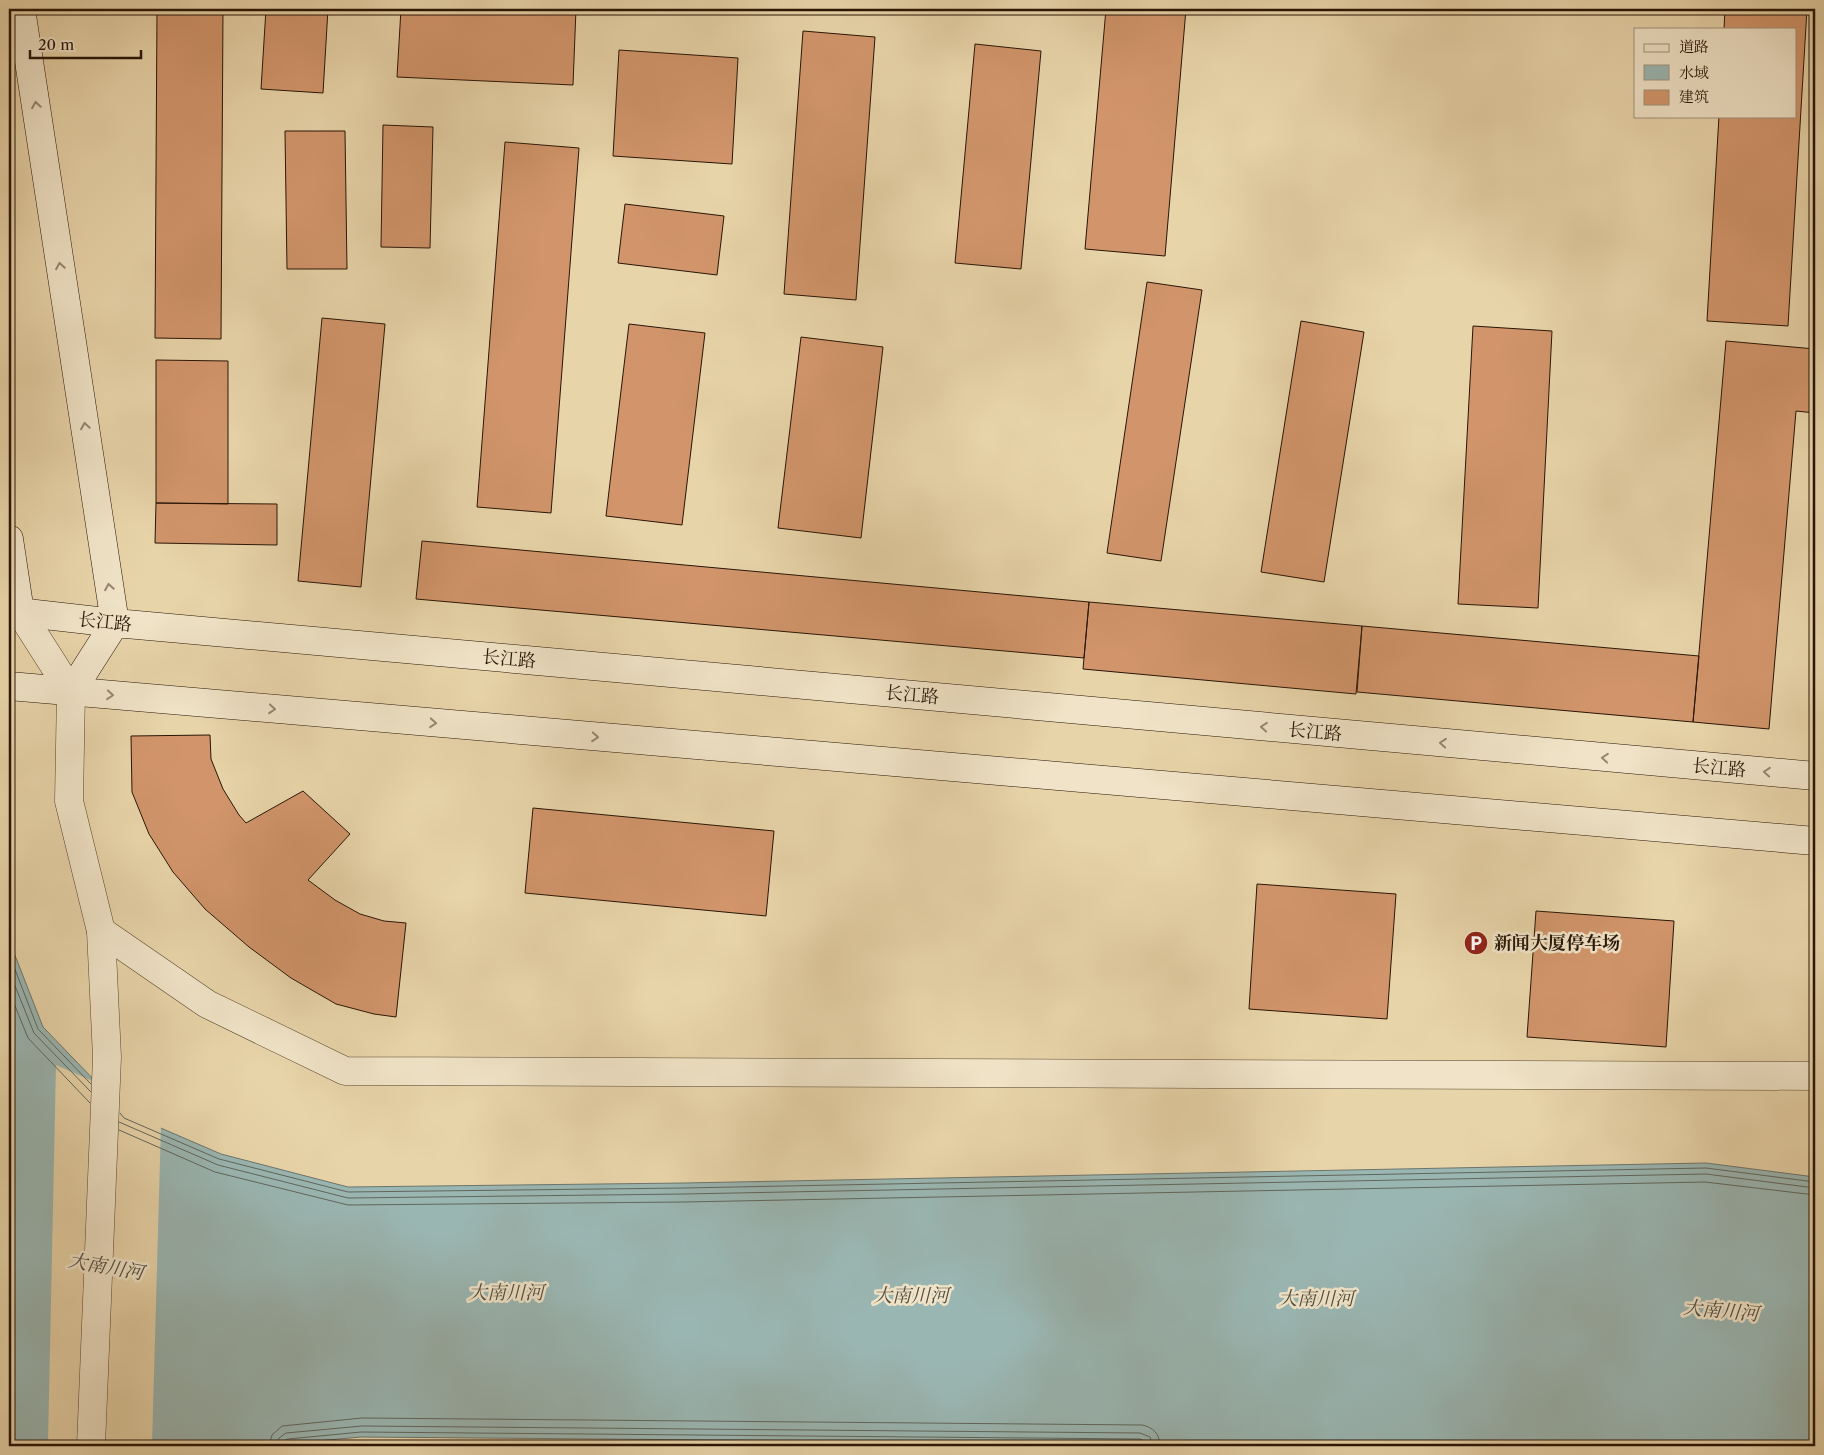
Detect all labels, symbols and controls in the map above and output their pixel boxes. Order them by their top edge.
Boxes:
scale bar [30,28,141,60]
legend [1634,28,1796,118]
text: 20 m [38,35,74,54]
text: 道路 [1679,37,1709,56]
text: 水域 [1679,63,1709,82]
text: 建筑 [1679,87,1709,106]
one-way arrow [31,101,42,109]
one-way arrow [56,261,66,270]
one-way arrow [80,422,91,430]
one-way arrow [105,582,115,591]
street label: 长江路 [77,608,133,636]
street label: 长江路 [481,646,537,672]
street label: 长江路 [884,682,940,708]
one-way arrow [106,690,114,701]
one-way arrow [268,703,276,714]
one-way arrow [430,717,438,728]
street label: 长江路 [1287,719,1343,745]
one-way arrow [1259,722,1267,733]
one-way arrow [592,731,600,742]
one-way arrow [1439,738,1447,749]
one-way arrow [1601,753,1609,764]
street label: 长江路 [1691,755,1747,781]
one-way arrow [1762,767,1770,778]
parking icon: 新闻大厦停车场 [1463,930,1489,956]
place label: 新闻大厦停车场 [1494,932,1620,954]
water label: 大南川河 [66,1249,148,1285]
water label: 大南川河 [468,1281,547,1304]
water label: 大南川河 [873,1284,952,1307]
water label: 大南川河 [1278,1287,1357,1310]
water label: 大南川河 [1682,1296,1763,1326]

